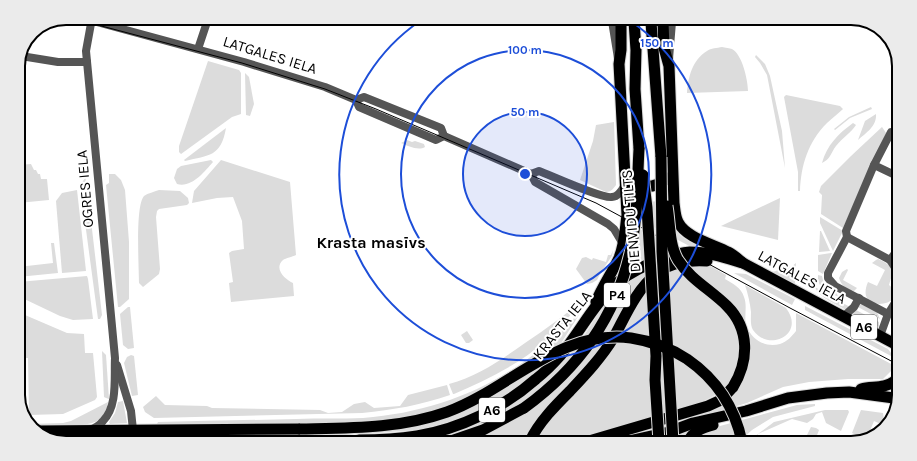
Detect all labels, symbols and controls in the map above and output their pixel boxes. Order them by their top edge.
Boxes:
street label: LATGALES IELA [221,32,319,78]
text: 150 m [640,36,674,50]
text: 100 m [508,43,542,57]
text: 50 m [511,105,540,119]
street label: OGRES IELA [73,149,97,229]
centre of rings [518,167,532,181]
street label: DIENVIDU TILTS [618,169,644,273]
district label: Krasta masīvs [316,233,426,252]
street label: LATGALES IELA [755,246,849,308]
road number: P4 [604,283,630,307]
street label: KRASTA IELA [529,287,595,363]
road number: A6 [851,315,877,339]
road number: A6 [479,398,505,422]

